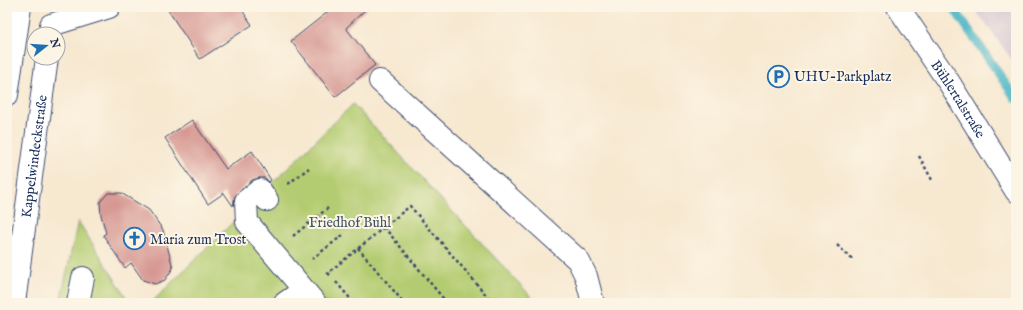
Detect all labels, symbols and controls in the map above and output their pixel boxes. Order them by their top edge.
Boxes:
north arrow [26,26,66,66]
text: N [46,36,63,50]
street label: Bühlertalstraße [926,57,989,142]
parking icon: UHU-Parkplatz [765,63,791,89]
place label: UHU-Parkplatz [794,68,892,86]
street label: Kappelwindeckstraße [18,93,52,219]
park label: Friedhof Bühl [309,214,391,232]
church icon: Maria zum Trost [122,226,148,252]
place label: Maria zum Trost [150,231,247,249]

